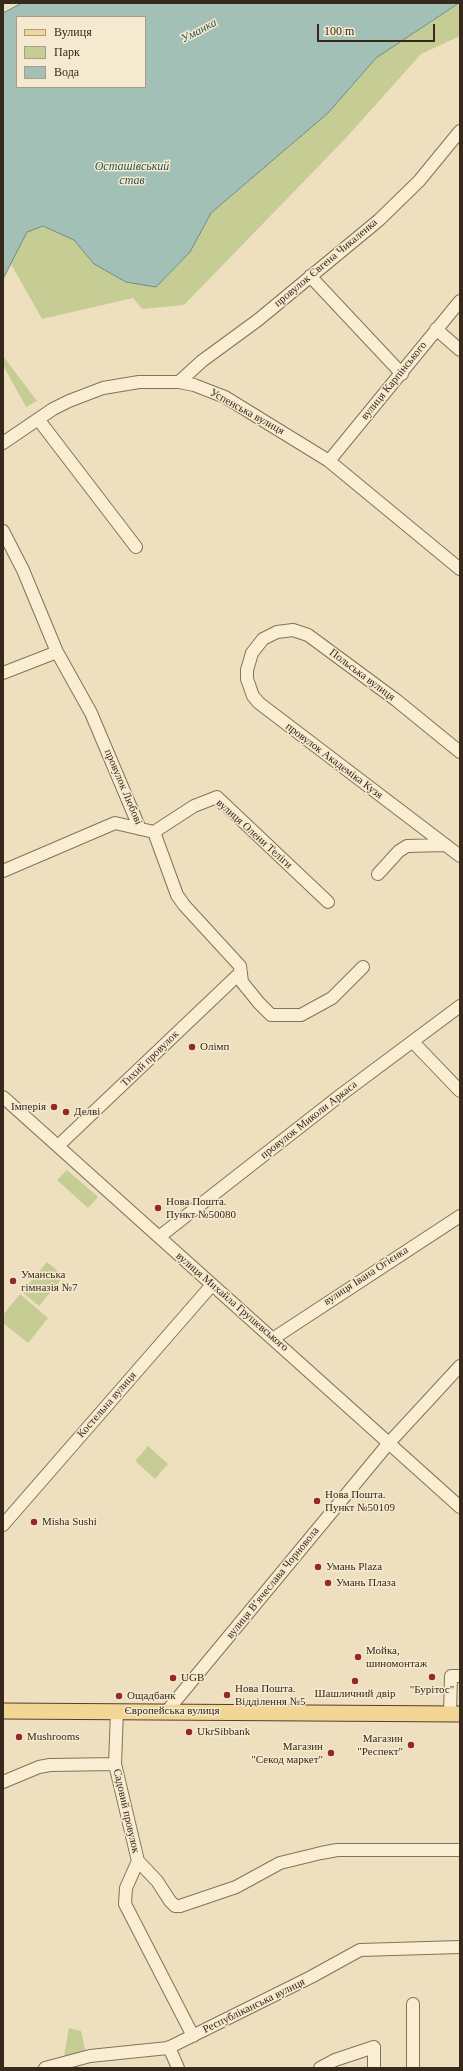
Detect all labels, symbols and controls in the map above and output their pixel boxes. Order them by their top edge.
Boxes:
legend [16,16,146,88]
water label: Уманка [179,16,219,46]
scale bar [319,16,437,42]
text: 100 m [324,24,354,38]
text: Вулиця [54,25,92,39]
text: Парк [54,45,80,59]
text: Вода [54,65,79,79]
water label: Осташівський став [95,160,169,188]
street label: провулок Євгена Чикаленка [272,216,380,310]
street label: вулиця Карпінського [358,339,430,423]
street label: Успенська вулиця [208,386,286,438]
street label: Польська вулиця [327,646,397,704]
street label: провулок Академіка Кузя [283,720,385,802]
street label: провулок Любові [101,747,145,827]
street label: вулиця Олени Теліги [213,796,295,872]
street label: Тихий провулок [118,1028,182,1090]
place label: Олімп [200,1040,229,1054]
marker: Олімп [187,1042,197,1052]
street label: провулок Миколи Аркаса [258,1078,360,1162]
place label: Імперія [11,1100,46,1114]
marker: Імперія [49,1102,59,1112]
place label: Делві [74,1105,100,1119]
marker: Делві [61,1107,71,1117]
place label: Нова Пошта. Пункт №50080 [166,1195,236,1221]
marker: Нова Пошта. Пункт №50080 [153,1203,163,1213]
street label: вулиця Івана Огієнка [321,1244,411,1308]
street label: вулиця Михайла Грушевського [173,1250,291,1354]
place label: Уманська гімназія №7 [21,1268,78,1294]
marker: Уманська гімназія №7 [8,1276,18,1286]
street label: Костельна вулиця [75,1369,139,1441]
place label: Нова Пошта. Пункт №50109 [325,1488,395,1514]
marker: Нова Пошта. Пункт №50109 [312,1496,322,1506]
place label: Мisha Sushi [42,1515,97,1529]
marker: Мisha Sushi [29,1517,39,1527]
street label: вулиця В’ячеслава Чорновола [224,1524,322,1642]
place label: Умань Plaza [326,1560,382,1574]
marker: Умань Plaza [313,1562,323,1572]
place label: Умань Плаза [336,1576,396,1590]
marker: Умань Плаза [323,1578,333,1588]
place label: Мойка, шиномонтаж [366,1644,427,1670]
marker: Мойка, шиномонтаж [353,1652,363,1662]
place label: UGB [181,1671,204,1685]
marker: "Бурітос" [427,1672,437,1682]
marker: UGB [168,1673,178,1683]
marker: Шашличний двір [350,1676,360,1686]
place label: Нова Пошта. Відділення №5 [235,1682,306,1708]
place label: "Бурітос" [410,1683,454,1697]
place label: Шашличний двір [314,1687,396,1701]
place label: Ощадбанк [127,1689,176,1703]
marker: Нова Пошта. Відділення №5 [222,1690,232,1700]
marker: Ощадбанк [114,1691,124,1701]
street label: Європейська вулиця [125,1704,219,1718]
place label: UkrSibbank [197,1725,250,1739]
marker: UkrSibbank [184,1727,194,1737]
place label: Mushrooms [27,1730,80,1744]
marker: Mushrooms [14,1732,24,1742]
place label: Магазин "Респект" [357,1732,403,1758]
place label: Магазин "Секод маркет" [251,1740,323,1766]
marker: Магазин "Респект" [406,1740,416,1750]
marker: Магазин "Секод маркет" [326,1748,336,1758]
street label: Садовий провулок [110,1768,142,1854]
street label: Республіканська вулиця [201,1976,307,2036]

